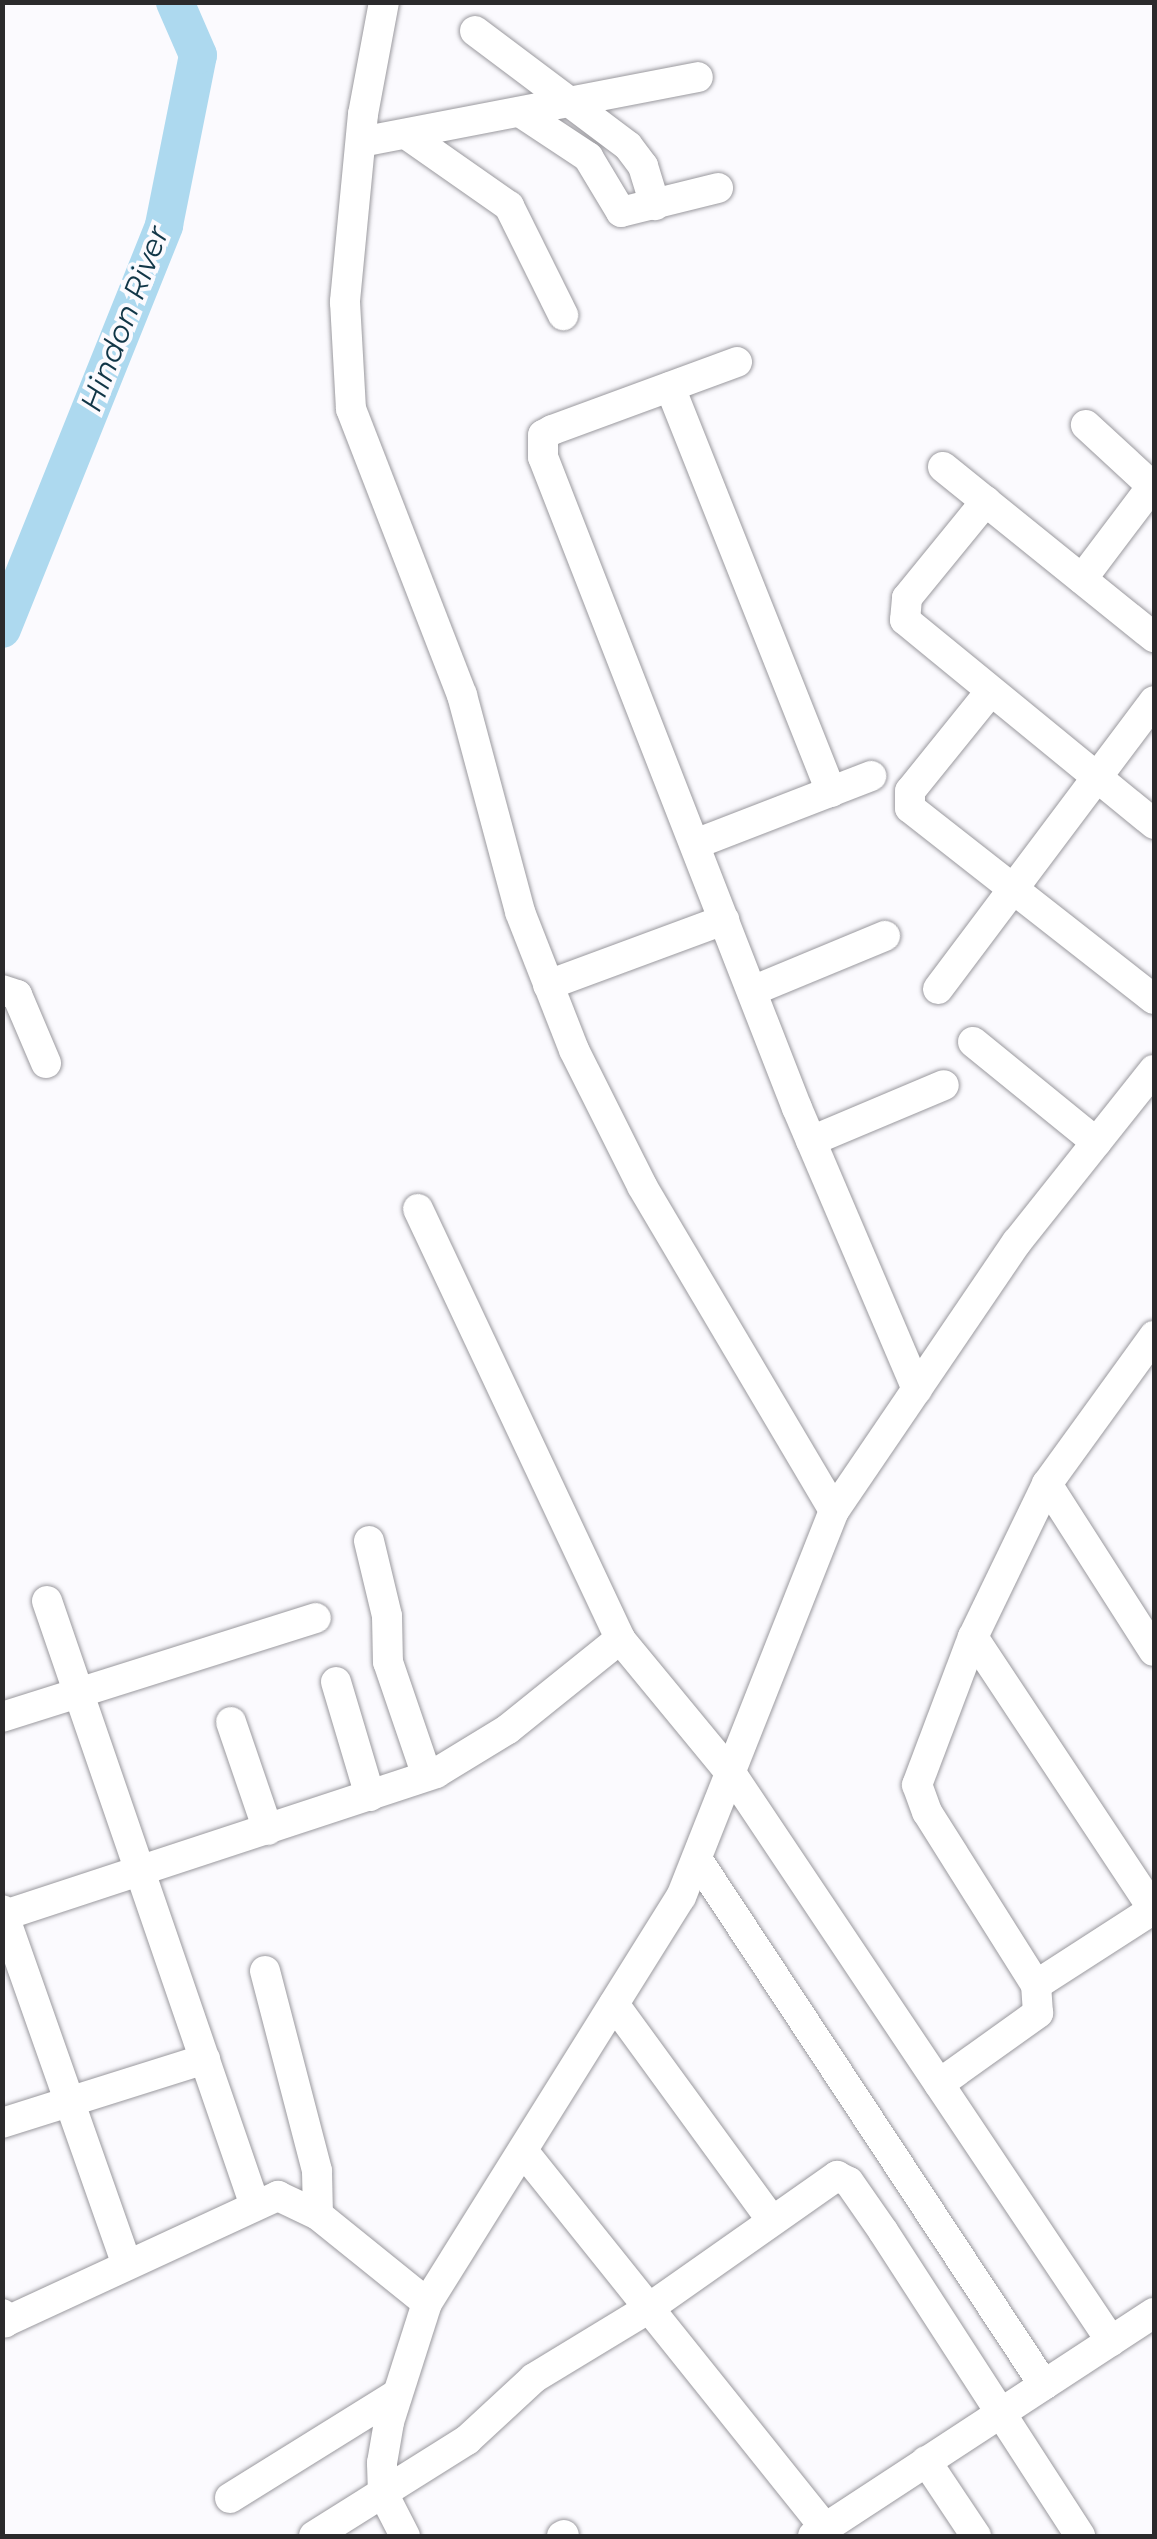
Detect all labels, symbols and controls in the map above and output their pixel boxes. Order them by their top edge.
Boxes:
water label: Hindon River [73,221,177,417]

